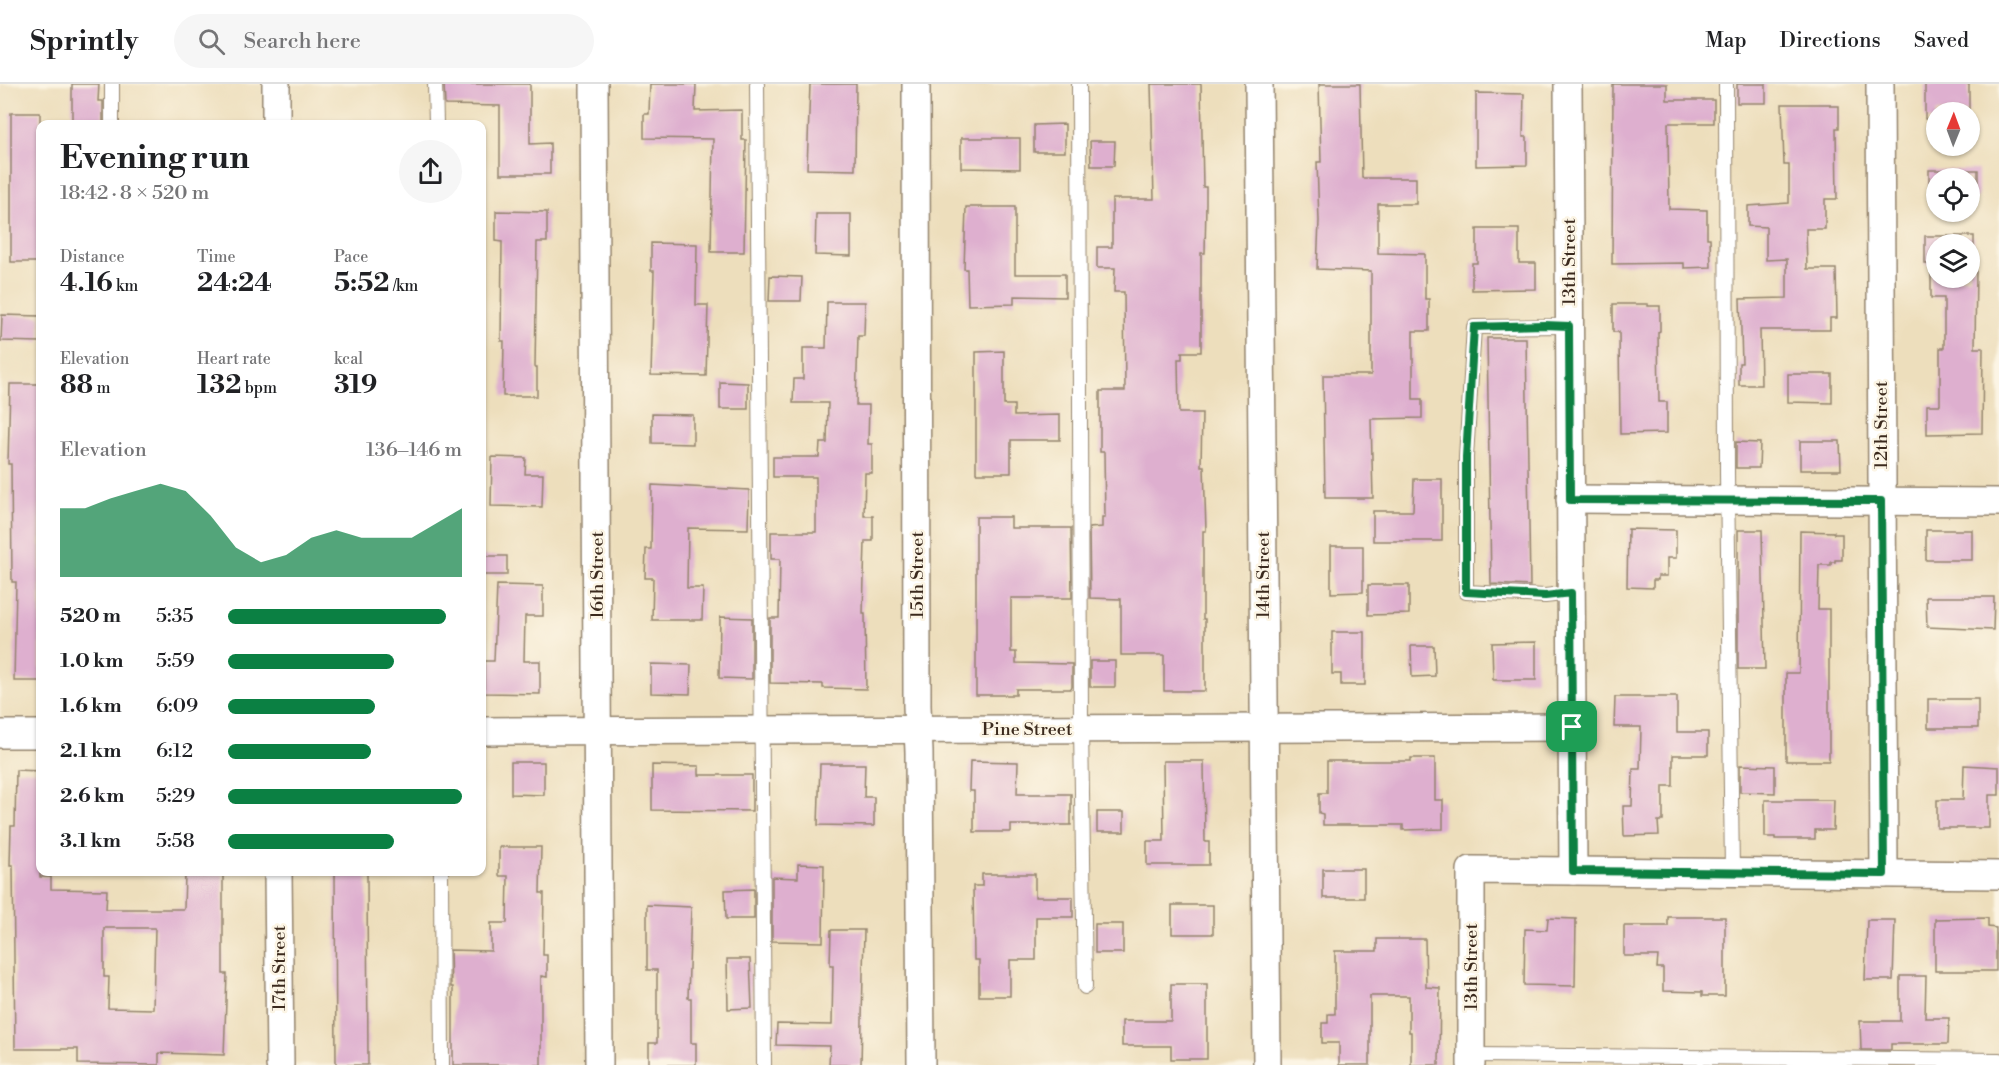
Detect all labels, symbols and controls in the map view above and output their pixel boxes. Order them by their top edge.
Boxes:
search box [174,14,594,68]
text: Sprintly [30,24,138,59]
icon: search [195,25,228,58]
text: Search here [243,28,361,55]
text: Map [1705,28,1747,54]
text: Directions [1780,28,1881,54]
text: Saved [1914,28,1969,54]
north arrow [1926,102,1980,156]
map controls [1926,102,1980,288]
text: Evening run [60,138,249,179]
button: share [399,140,462,203]
button: locate [1926,168,1980,222]
text: 18:42 · 8 × 520 m [60,181,209,206]
street label: 13th Street [1558,218,1581,306]
button: layers [1926,234,1980,288]
text: Distance [60,247,125,267]
text: Time [197,247,236,267]
text: Pace [334,247,368,267]
text: 4.16 [60,267,113,299]
text: 24:24 [197,267,272,299]
text: 5:52 [334,267,390,299]
text: km [113,276,138,296]
text: /km [390,276,418,296]
text: Elevation [60,349,129,369]
text: Heart rate [197,349,271,369]
text: kcal [334,349,363,369]
text: 88 [60,369,93,401]
text: 132 [197,369,241,401]
text: 319 [334,369,377,401]
text: m [93,378,110,398]
text: bpm [241,378,277,398]
street label: 12th Street [1870,380,1893,469]
text: Elevation [60,438,147,463]
text: 136–146 m [366,438,462,463]
street label: 16th Street [586,530,609,619]
street label: 15th Street [906,531,929,619]
street label: 14th Street [1252,531,1275,619]
text: 520 m [60,604,121,629]
text: 5:35 [156,604,194,629]
text: 1.0 km [60,649,124,674]
text: 5:59 [156,649,195,674]
text: 1.6 km [60,694,122,719]
text: 6:09 [156,694,198,719]
pin [1546,701,1597,752]
icon: arrive [1555,710,1588,743]
street label: Pine Street [982,718,1073,741]
text: 2.1 km [60,739,122,764]
text: 6:12 [156,739,193,764]
text: 2.6 km [60,784,124,809]
text: 5:29 [156,784,195,809]
text: 3.1 km [60,829,121,854]
text: 5:58 [156,829,195,854]
street label: 13th Street [1460,923,1483,1011]
street label: 17th Street [268,924,291,1011]

